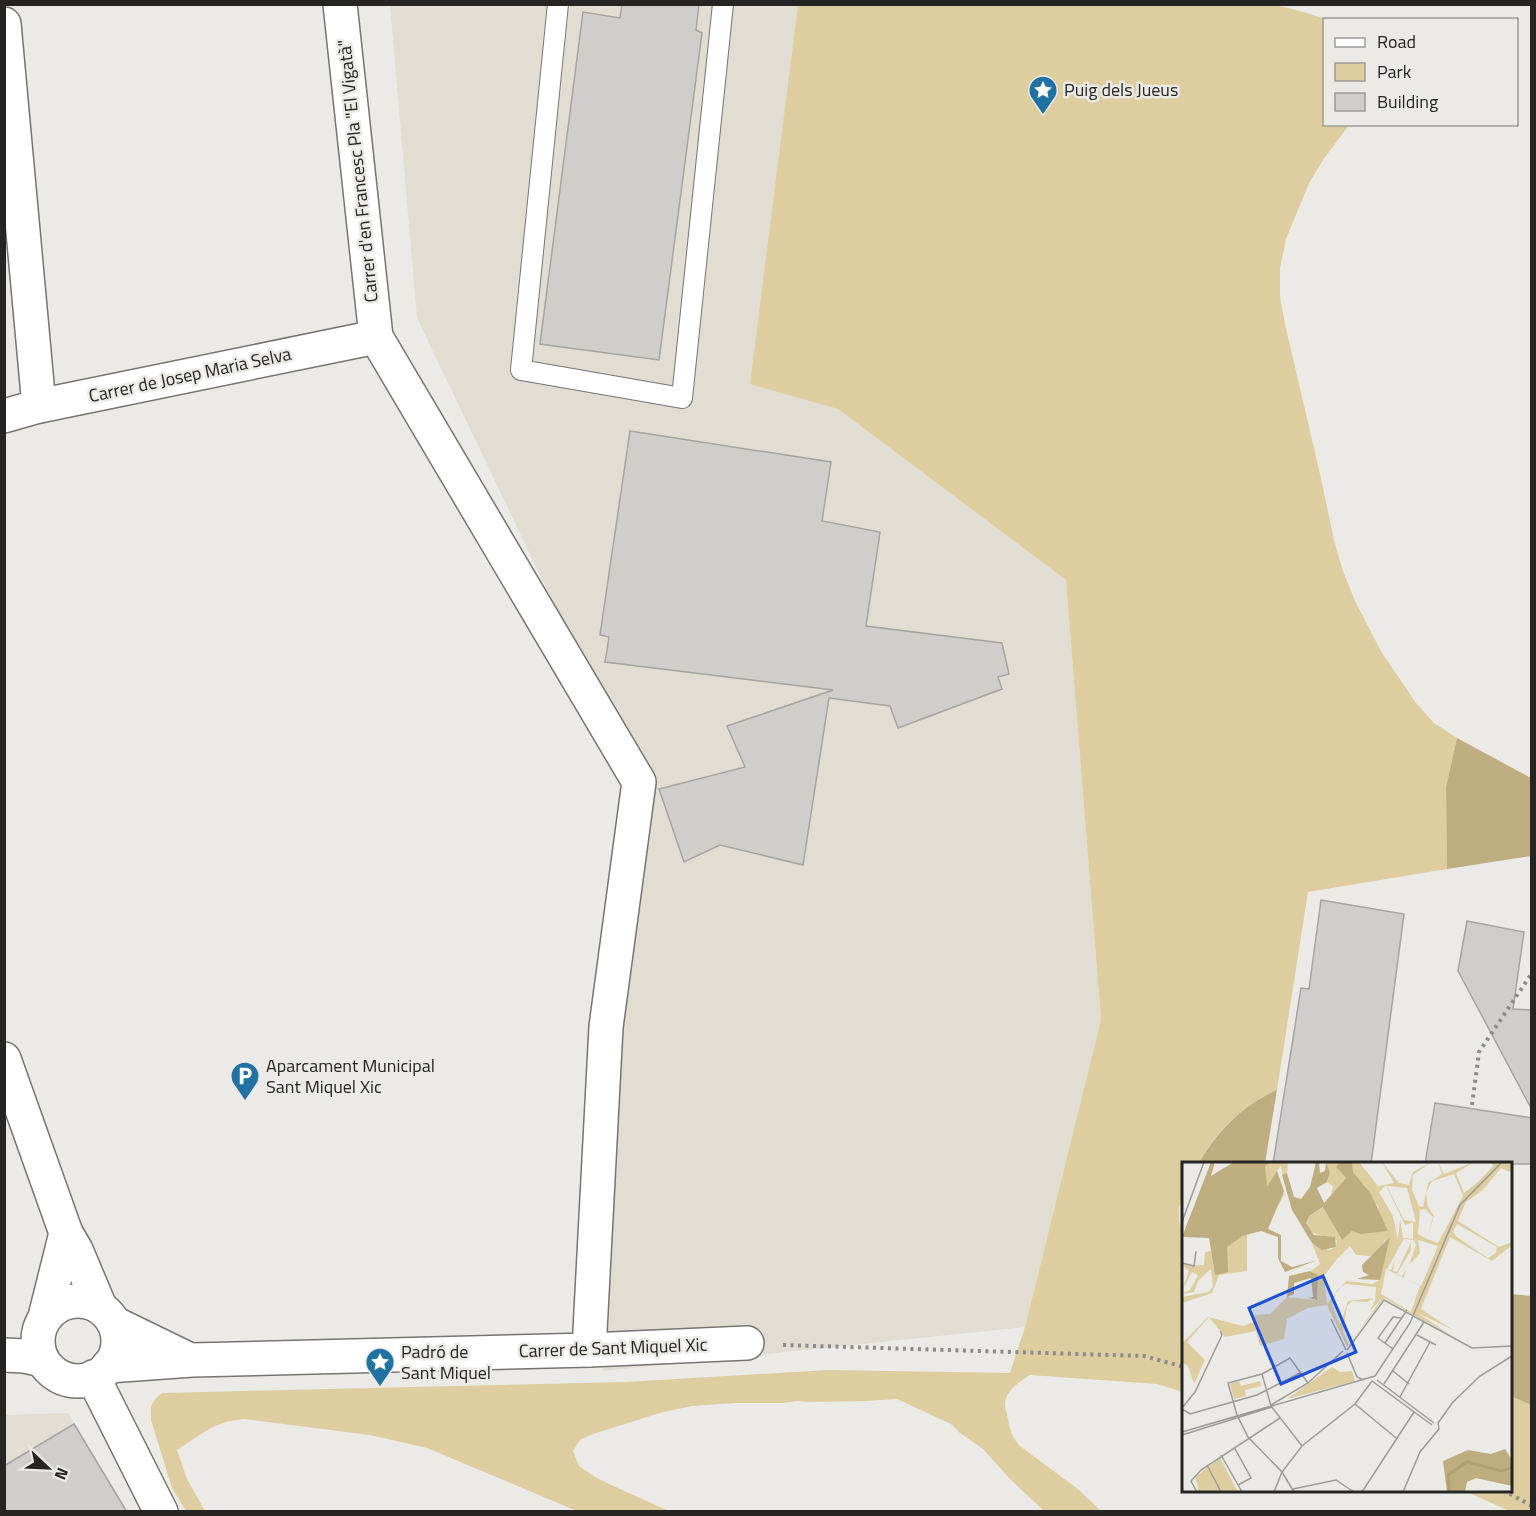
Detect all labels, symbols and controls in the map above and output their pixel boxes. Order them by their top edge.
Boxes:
legend [1323,18,1518,126]
text: Road [1377,28,1416,55]
street label: Carrer d'en Francesc Pla "El Vigatà" [330,38,385,304]
text: Park [1377,58,1412,85]
place icon: Puig dels Jueus [1027,74,1059,116]
place label: Puig dels Jueus [1064,76,1178,103]
text: Building [1377,88,1438,115]
street label: Carrer de Josep Maria Selva [86,340,294,409]
place label: Aparcament Municipal Sant Miquel Xic [266,1052,435,1100]
parking icon: Aparcament Municipal Sant Miquel Xic [229,1060,261,1102]
inset map [1182,1162,1512,1492]
street label: Carrer de Sant Miquel Xic [518,1331,708,1364]
place label: Padró de Sant Miquel [401,1338,491,1386]
place icon: Padró de Sant Miquel [364,1346,396,1388]
north arrow [18,1438,78,1498]
text: N [49,1464,75,1484]

